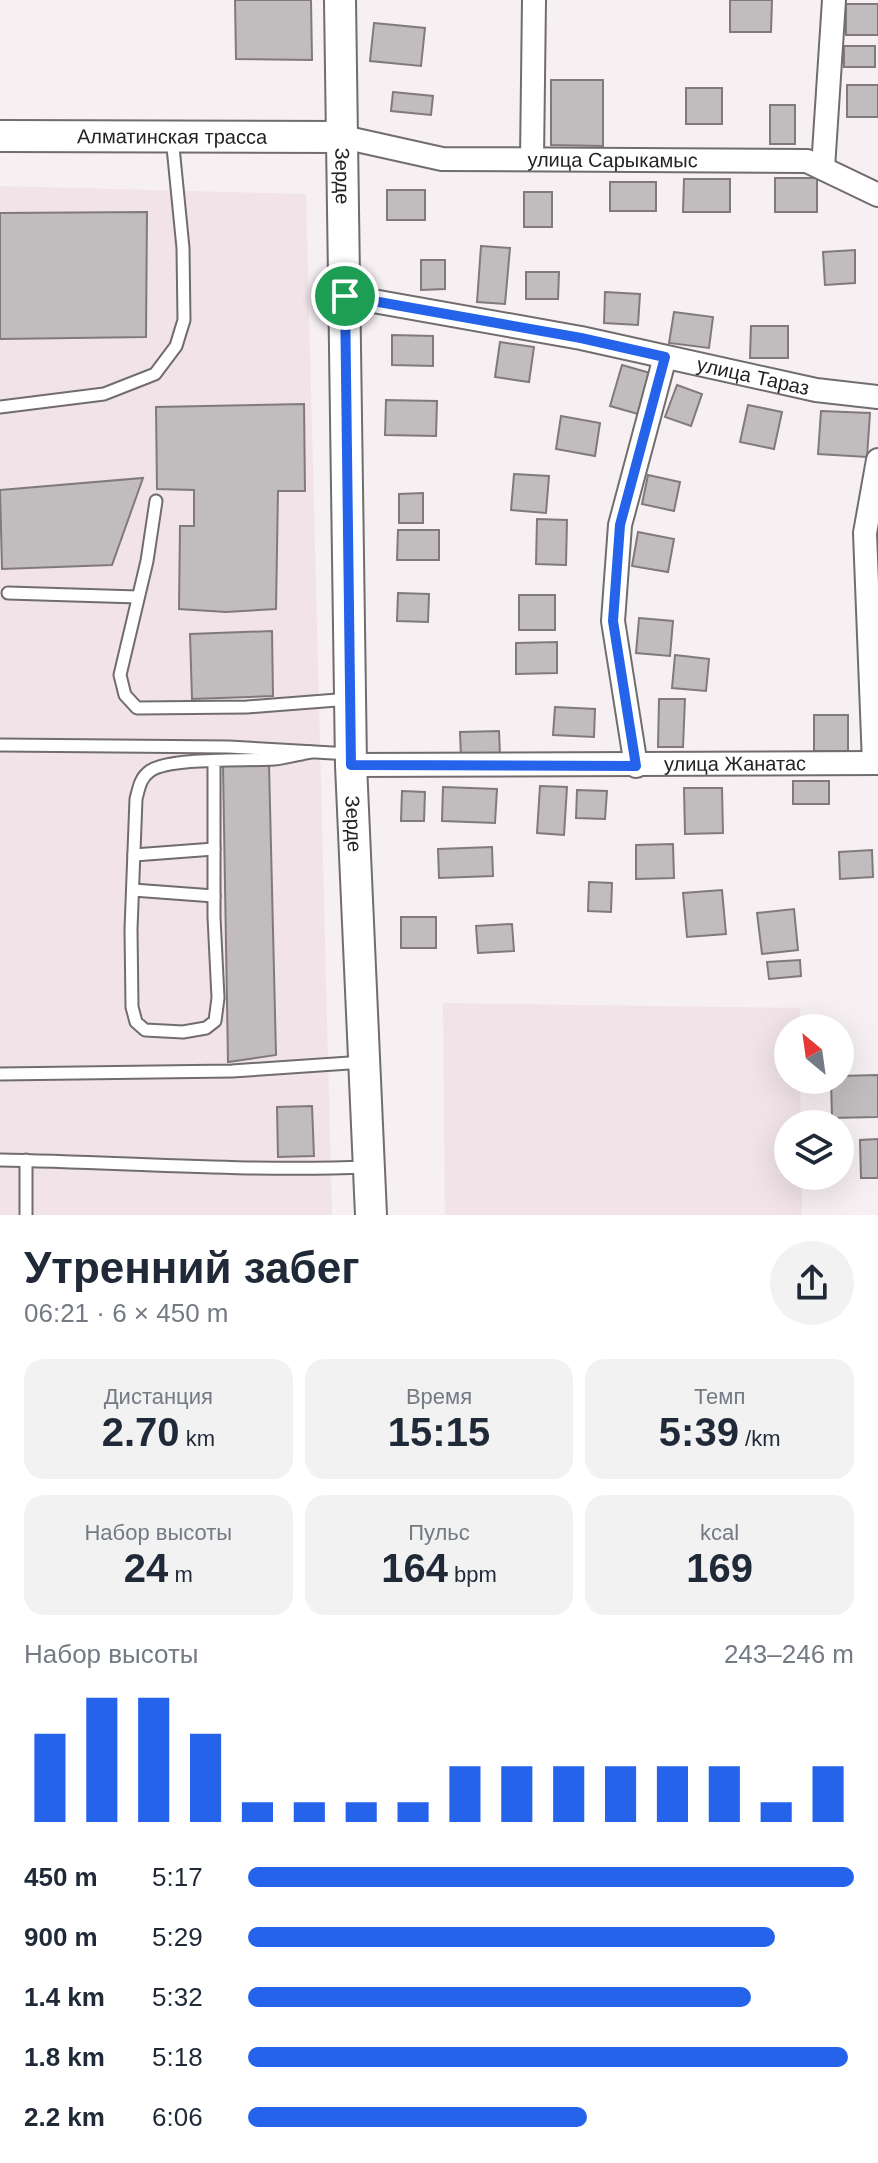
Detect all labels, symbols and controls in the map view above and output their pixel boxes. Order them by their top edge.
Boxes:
street label: Алматинская трасса [77,125,268,148]
street label: Зерде [331,147,354,204]
street label: улица Сарыкамыс [527,148,698,171]
pin [311,262,379,330]
icon: arrive [323,274,367,318]
street label: улица Тараз [695,353,811,399]
street label: улица Жанатас [664,752,806,775]
street label: Зерде [341,795,366,853]
north arrow [774,1014,854,1094]
map controls [774,1014,854,1190]
button: layers [774,1110,854,1190]
button: share [770,1241,854,1325]
text: Утренний забег [24,1243,359,1292]
text: 06:21 · 6 × 450 m [24,1298,229,1328]
text: Дистанция [104,1384,213,1409]
text: Время [406,1384,472,1409]
text: Темп [694,1384,745,1409]
text: 2.70 [102,1410,180,1454]
text: 15:15 [388,1410,490,1454]
text: 5:39 [659,1410,739,1454]
text: km [180,1426,215,1451]
text: /km [739,1426,780,1451]
text: Набор высоты [84,1520,232,1545]
text: Пульс [408,1520,470,1545]
text: kcal [700,1520,739,1545]
text: 24 [124,1546,168,1590]
text: 164 [381,1546,448,1590]
text: 169 [686,1546,753,1590]
text: m [168,1562,193,1587]
text: bpm [448,1562,497,1587]
text: Набор высоты [24,1639,199,1669]
text: 243–246 m [724,1639,854,1669]
text: 450 m [24,1862,98,1892]
text: 5:17 [152,1862,203,1892]
text: 900 m [24,1922,98,1952]
text: 5:29 [152,1922,203,1952]
text: 1.4 km [24,1982,105,2012]
text: 5:32 [152,1982,203,2012]
text: 1.8 km [24,2042,105,2072]
text: 5:18 [152,2042,203,2072]
text: 2.2 km [24,2102,105,2132]
text: 6:06 [152,2102,203,2132]

